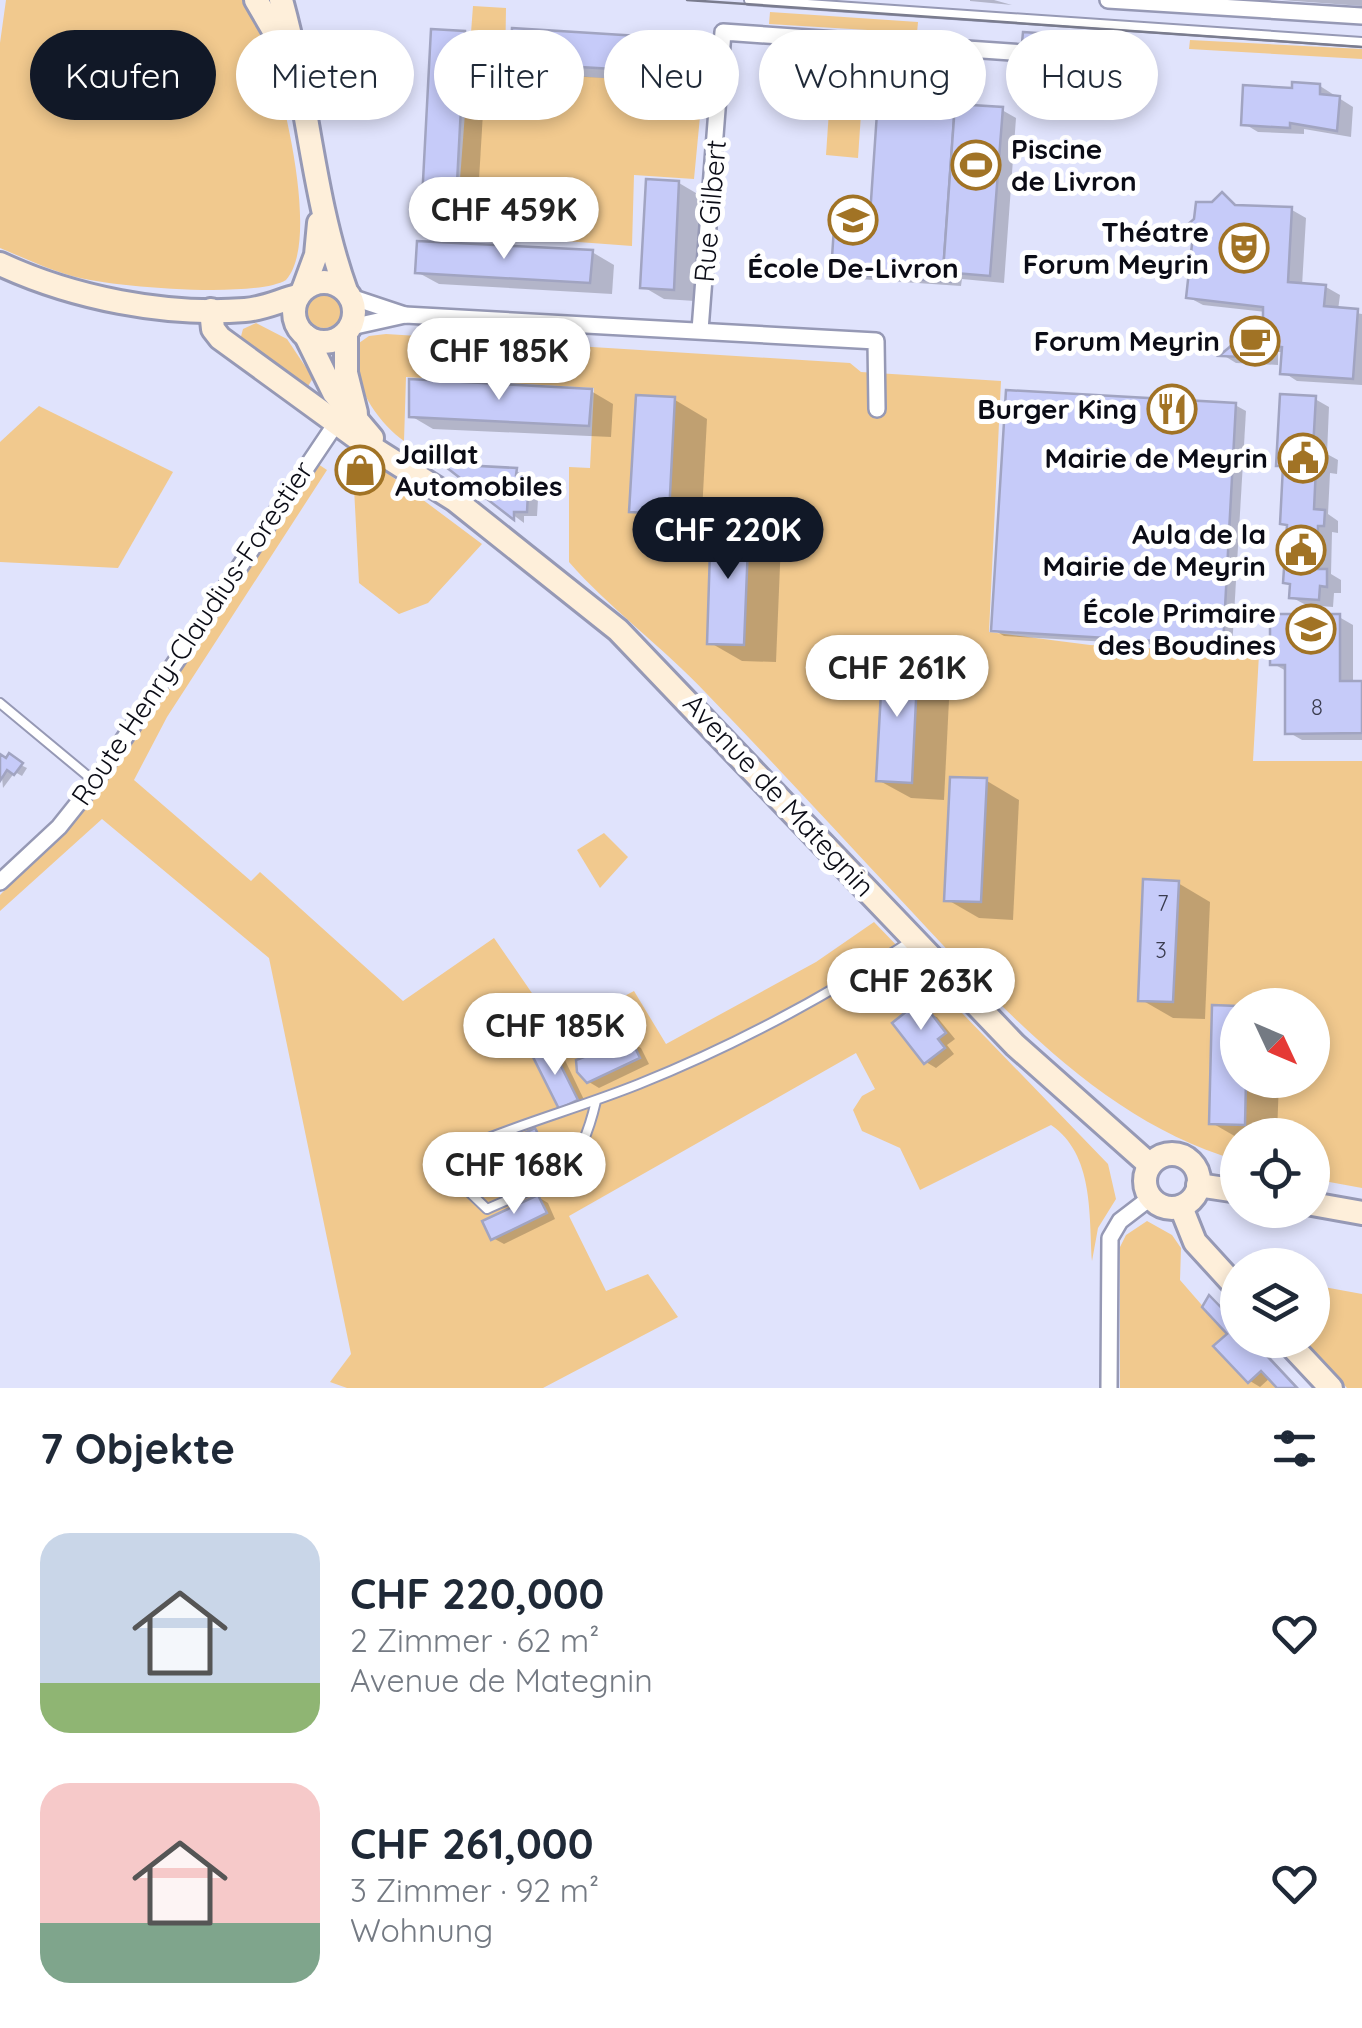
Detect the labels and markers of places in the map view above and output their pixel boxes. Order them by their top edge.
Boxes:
place label: Piscine de Livron [1011,131,1137,198]
sports icon: Piscine de Livron [950,139,1002,191]
pin: CHF 459K [401,177,607,262]
school or university icon: École De-Livron [827,194,879,246]
place label: Théatre Forum Meyrin [1023,214,1209,281]
theatre icon: Théatre Forum Meyrin [1218,222,1270,274]
place label: École De-Livron [747,250,959,285]
cafe icon: Forum Meyrin [1229,315,1281,367]
pin: CHF 185K [396,318,602,403]
place label: Forum Meyrin [1034,323,1220,358]
restaurant icon: Burger King [1146,383,1198,435]
place label: Burger King [977,391,1137,426]
public building icon: Mairie de Meyrin [1277,432,1329,484]
place label: Jaillat Automobiles [395,436,563,503]
place label: Mairie de Meyrin [1045,440,1268,475]
shop icon: Jaillat Automobiles [334,444,386,496]
pin: CHF 220K [625,497,831,582]
place label: Aula de la Mairie de Meyrin [1043,516,1266,583]
public building icon: Aula de la Mairie de Meyrin [1275,524,1327,576]
place label: École Primaire des Boudines [1083,595,1276,662]
school or university icon: École Primaire des Boudines [1285,603,1337,655]
pin: CHF 261K [794,635,1000,720]
pin: CHF 263K [818,948,1024,1033]
pin: CHF 185K [452,993,658,1078]
pin: CHF 168K [411,1132,617,1217]

